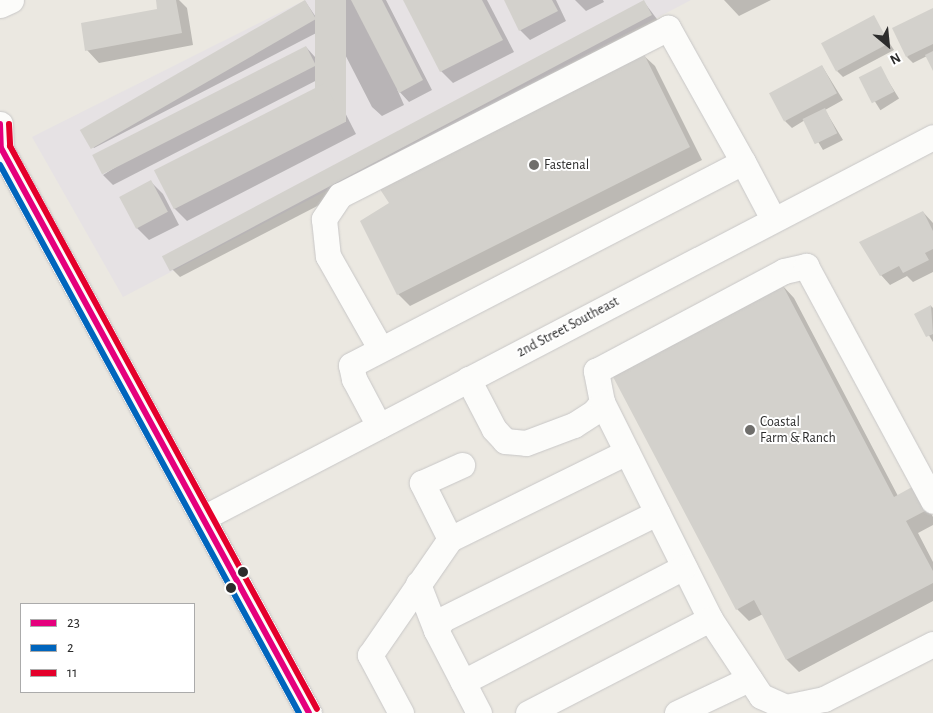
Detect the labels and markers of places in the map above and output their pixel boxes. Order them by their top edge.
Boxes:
place label: Fastenal [544,157,589,173]
marker: Fastenal [528,159,540,171]
place label: Coastal Farm & Ranch [760,414,836,447]
marker: Coastal Farm & Ranch [744,424,756,436]
unlabelled marker [238,567,248,577]
unlabelled marker [226,583,236,593]

